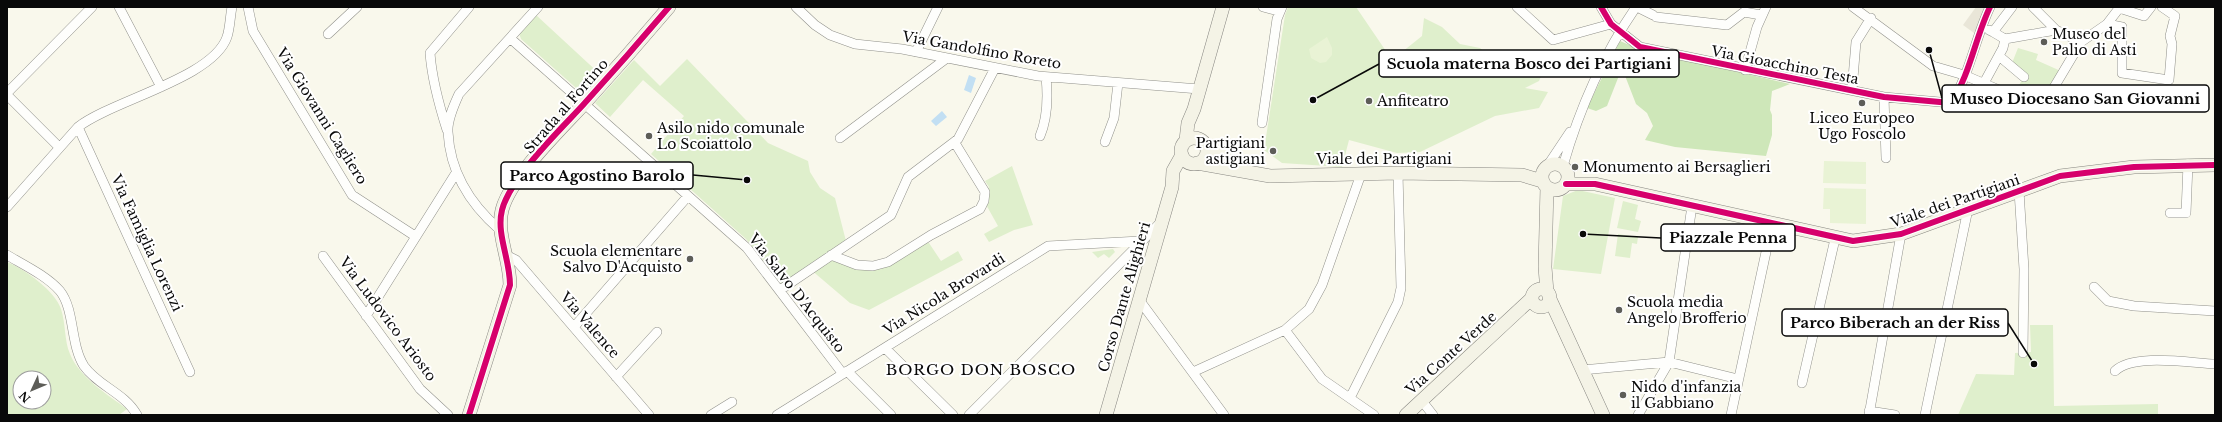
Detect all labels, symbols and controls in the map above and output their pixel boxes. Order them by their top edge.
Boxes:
place label: Museo del Palio di Asti [2052,25,2137,59]
street label: Via Gandolfino Roreto [900,27,1063,73]
marker: Museo del Palio di Asti [2039,37,2049,47]
street label: Via Gioacchino Testa [1709,42,1861,88]
street label: Via Giovanni Cagliero [272,44,371,188]
callout: Scuola materna Bosco dei Partigiani [1379,50,1679,77]
text: Scuola materna Bosco dei Partigiani [1387,54,1672,73]
street label: Strada al Fortino [520,55,612,157]
callout: Museo Diocesano San Giovanni [1942,85,2209,112]
text: Museo Diocesano San Giovanni [1950,89,2201,108]
place label: Anfiteatro [1376,92,1449,110]
marker: Anfiteatro [1364,96,1374,106]
marker: Liceo Europeo Ugo Foscolo [1857,98,1867,108]
place label: Liceo Europeo Ugo Foscolo [1809,109,1915,143]
place label: Asilo nido comunale Lo Scoiattolo [656,119,805,153]
marker: Asilo nido comunale Lo Scoiattolo [644,131,654,141]
place label: Partigiani astigiani [1196,134,1265,168]
marker: Partigiani astigiani [1268,146,1278,156]
street label: Viale dei Partigiani [1315,150,1452,168]
place label: Monumento ai Bersaglieri [1583,158,1771,176]
callout: Parco Agostino Barolo [501,162,693,189]
marker: Monumento ai Bersaglieri [1570,162,1580,172]
text: Parco Agostino Barolo [509,166,685,185]
street label: Viale dei Partigiani [1887,170,2022,232]
street label: Via Famiglia Lorenzi [107,171,187,315]
street label: Corso Dante Alighieri [1094,220,1154,374]
callout: Piazzale Penna [1661,224,1795,251]
text: Piazzale Penna [1669,228,1787,247]
street label: Via Salvo D'Acquisto [744,229,849,356]
place label: Scuola elementare Salvo D'Acquisto [550,242,682,276]
street label: Via Nicola Brovardi [879,249,1008,339]
street label: Via Ludovico Ariosto [335,253,441,385]
marker: Scuola elementare Salvo D'Acquisto [685,254,695,264]
street label: Via Valence [556,287,624,362]
place label: Scuola media Angelo Brofferio [1626,293,1747,327]
marker: Scuola media Angelo Brofferio [1614,305,1624,315]
street label: Via Conte Verde [1401,308,1500,399]
callout: Parco Biberach an der Riss [1782,309,2008,336]
text: Parco Biberach an der Riss [1790,313,2000,332]
district label: BORGO DON BOSCO [886,360,1076,379]
north arrow [12,370,52,410]
place label: Nido d'infanzia il Gabbiano [1631,378,1741,412]
text: N [16,388,33,406]
marker: Nido d'infanzia il Gabbiano [1618,390,1628,400]

